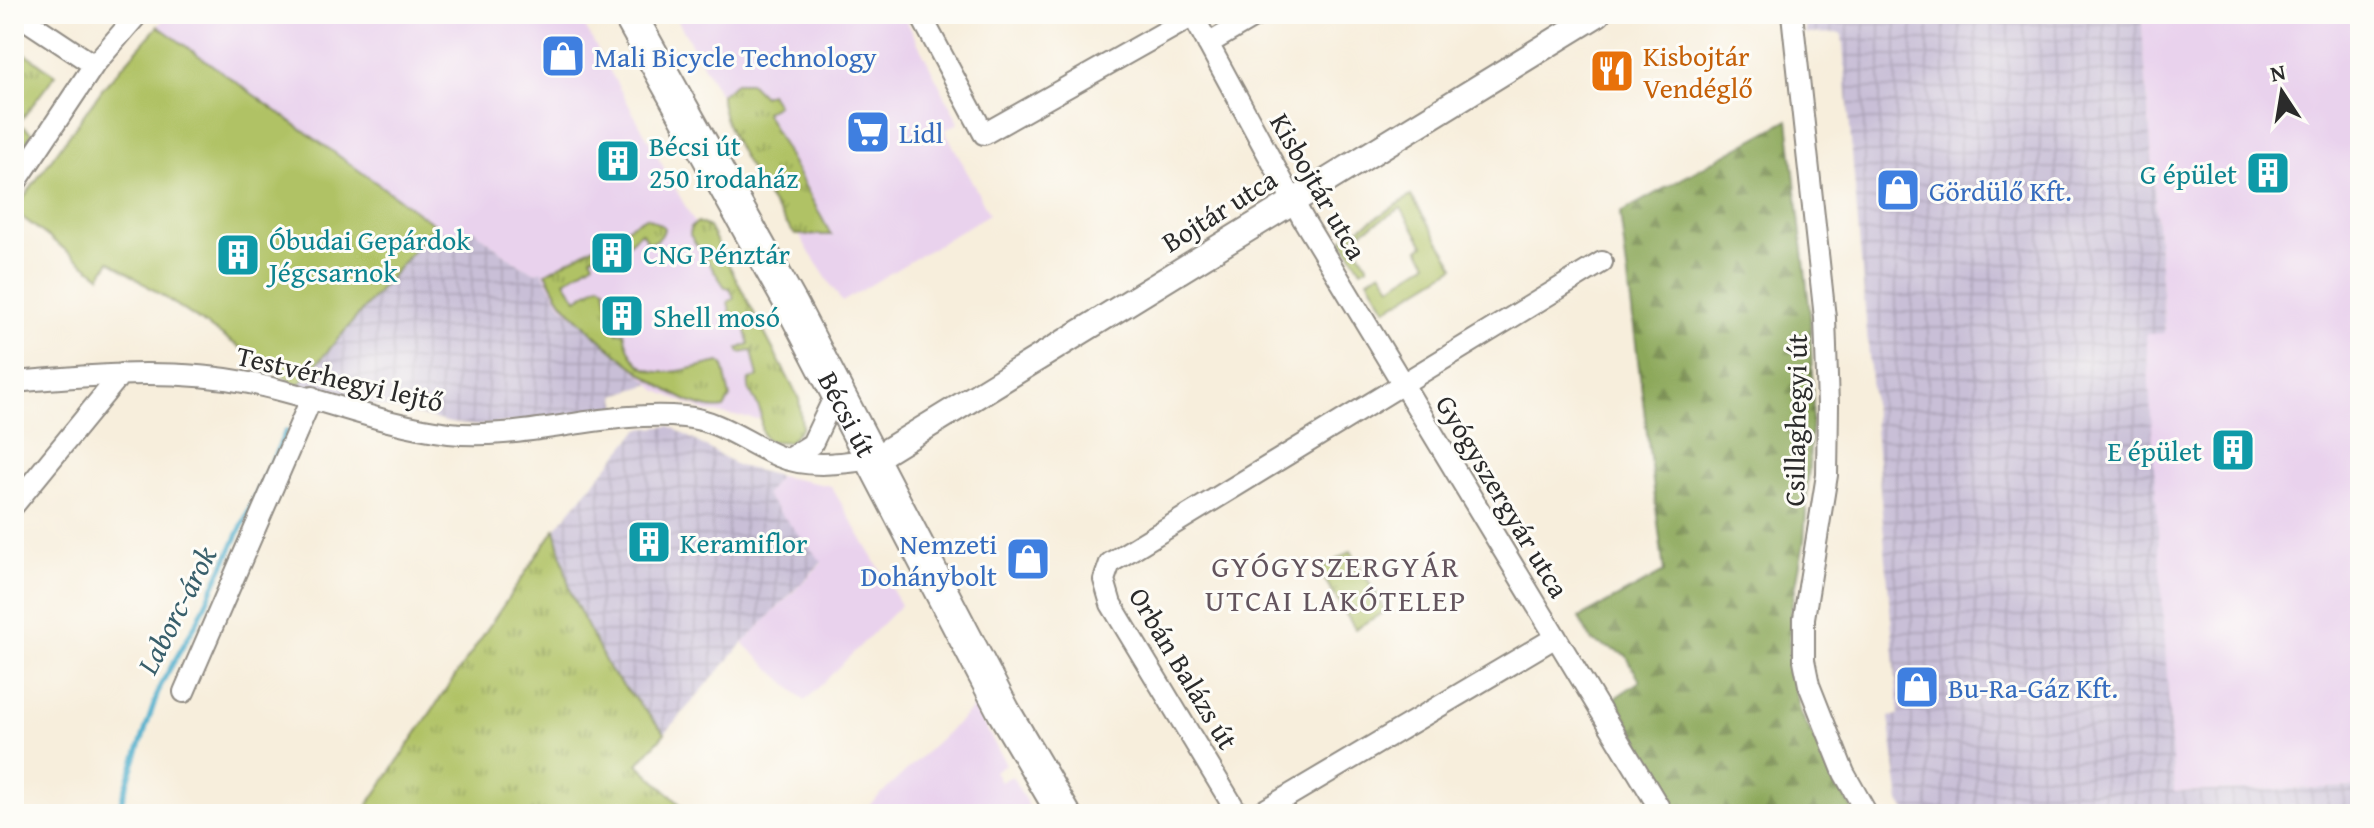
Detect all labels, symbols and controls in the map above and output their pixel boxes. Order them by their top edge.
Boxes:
shop icon: Mali Bicycle Technology [539,32,587,80]
place label: Kisbojtár Vendéglő [1643,35,1753,108]
place label: Mali Bicycle Technology [594,36,877,77]
restaurant icon: Kisbojtár Vendéglő [1588,47,1636,95]
north arrow [2242,52,2322,132]
text: N [2267,55,2289,90]
street label: Kisbojtár utca [1260,105,1378,268]
supermarket icon: Lidl [844,108,892,156]
place label: Lidl [899,112,943,153]
place label: Bécsi út 250 irodaház [649,125,798,198]
building icon: Bécsi út 250 irodaház [594,137,642,185]
building icon: G épület [2244,149,2292,197]
place label: G épület [2140,153,2237,194]
street label: Bojtár utca [1153,158,1285,262]
shop icon: Gördülő Kft. [1874,166,1922,214]
place label: Gördülő Kft. [1929,170,2072,211]
place label: Óbudai Gepárdok Jégcsarnok [266,219,471,292]
building icon: CNG Pénztár [588,229,636,277]
building icon: Óbudai Gepárdok Jégcsarnok [214,231,262,279]
place label: CNG Pénztár [643,233,790,274]
building icon: Shell mosó [598,292,646,340]
place label: Shell mosó [653,296,780,337]
street label: Csillaghegyi út [1773,333,1817,507]
street label: Testvérhegyi lejtő [233,334,447,422]
street label: Bécsi út [809,364,888,464]
street label: Gyógyszergyár utca [1426,387,1580,606]
building icon: E épület [2209,426,2257,474]
place label: E épület [2107,430,2202,471]
building icon: Keramiflor [625,518,673,566]
place label: Keramiflor [680,522,808,563]
place label: Nemzeti Dohánybolt [861,523,997,596]
shop icon: Nemzeti Dohánybolt [1004,535,1052,583]
water label: Laborc-árok [125,538,227,682]
district label: GYÓGYSZERGYÁR UTCAI LAKÓTELEP [1205,544,1467,622]
street label: Orbán Balázs út [1119,579,1249,757]
shop icon: Bu-Ra-Gáz Kft. [1893,663,1941,711]
place label: Bu-Ra-Gáz Kft. [1948,667,2118,708]

